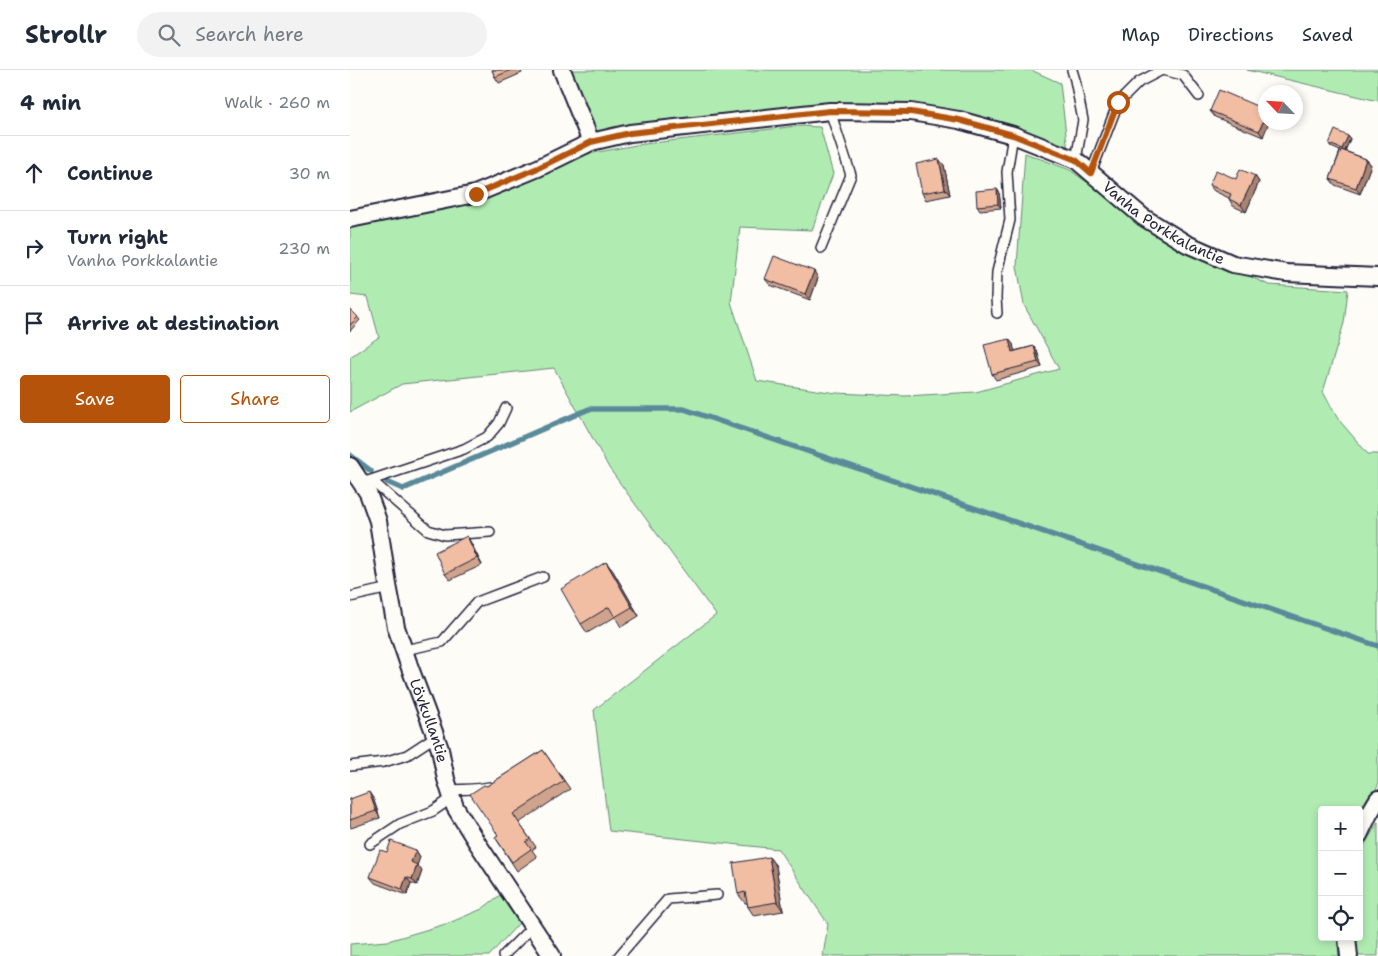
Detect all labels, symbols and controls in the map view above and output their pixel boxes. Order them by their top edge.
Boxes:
search box [137,12,487,57]
text: Strollr [25,19,107,51]
icon: search [155,21,183,49]
text: Search here [195,22,304,47]
text: Map [1122,23,1160,47]
text: Directions [1188,23,1274,47]
text: Saved [1302,23,1353,47]
north arrow [1258,85,1303,130]
text: 4 min [20,89,81,117]
route start [1107,91,1130,114]
text: Walk · 260 m [224,92,330,113]
icon: ahead [20,159,48,187]
text: Continue [67,161,153,186]
text: 30 m [289,163,330,184]
street label: Vanha Porkkalantie [1098,177,1228,269]
route end [465,183,488,206]
text: Turn right [67,225,168,250]
icon: right [20,234,48,262]
text: 230 m [278,238,330,259]
text: Vanha Porkkalantie [67,250,218,271]
icon: arrive [20,309,48,337]
text: Arrive at destination [67,311,279,336]
button: Save [20,375,170,423]
button: Share [180,375,330,423]
street label: Lövkullantie [405,676,452,764]
map controls [1318,806,1363,941]
button: + [1318,806,1363,851]
button: − [1318,851,1363,896]
button: locate [1318,896,1363,941]

